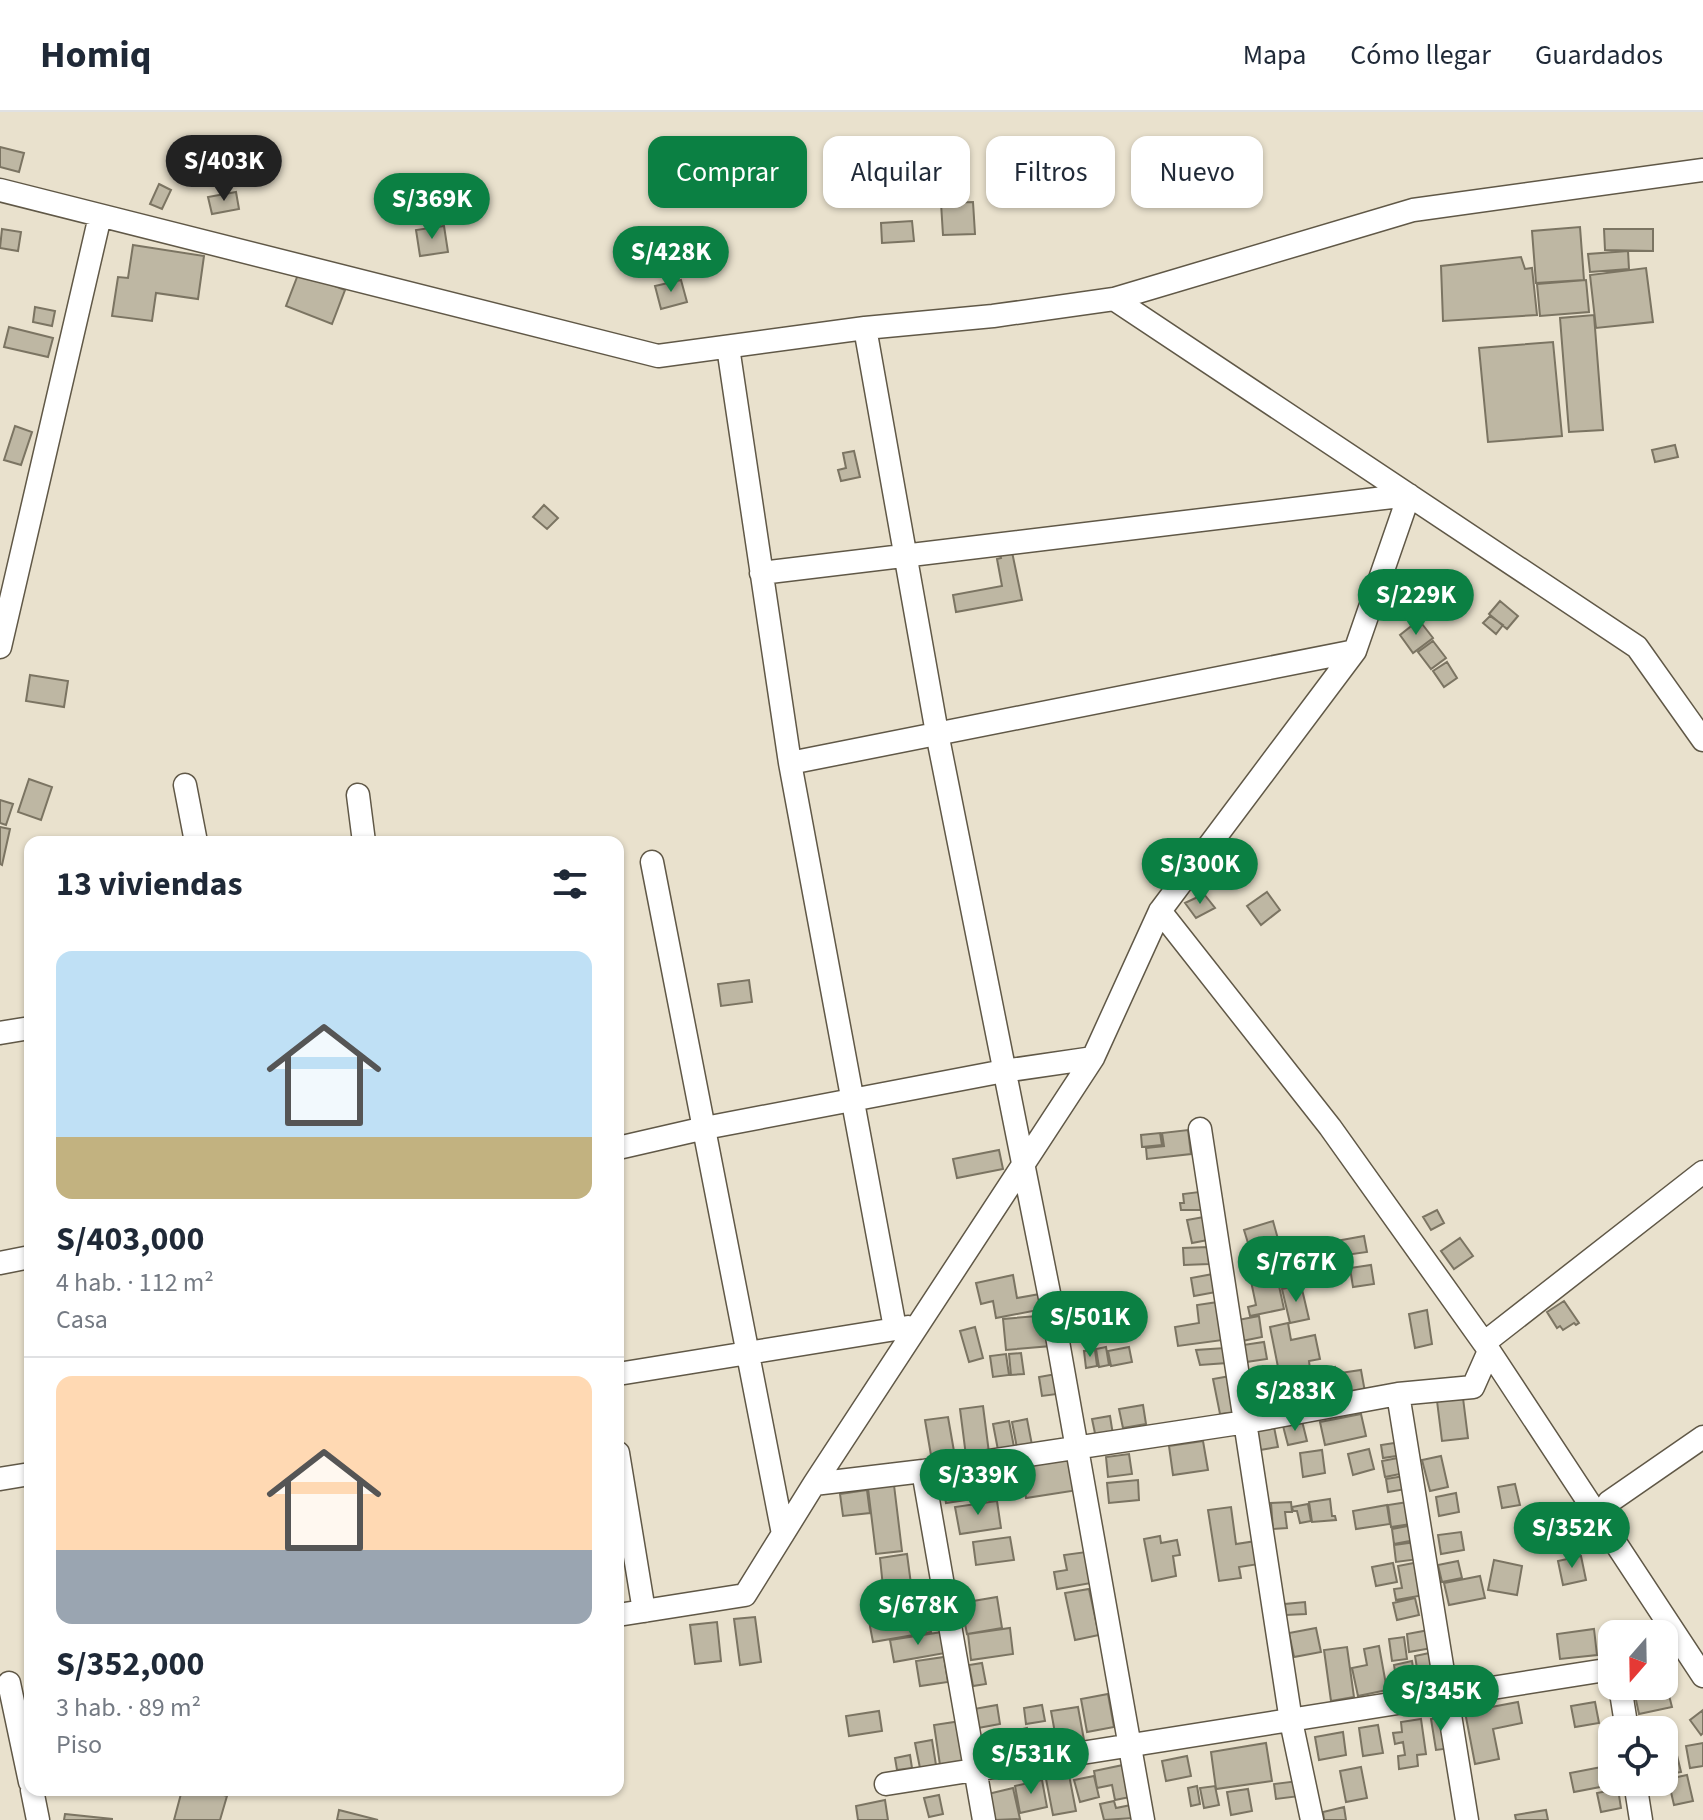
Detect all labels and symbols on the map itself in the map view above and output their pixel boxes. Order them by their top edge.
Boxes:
pin: S/403K [159,135,289,203]
pin: S/369K [367,173,497,241]
pin: S/428K [606,226,736,294]
pin: S/229K [1351,569,1481,637]
pin: S/300K [1135,838,1265,906]
pin: S/767K [1231,1236,1361,1304]
pin: S/501K [1025,1291,1155,1359]
pin: S/283K [1230,1365,1360,1433]
pin: S/339K [913,1449,1043,1517]
pin: S/352K [1507,1502,1637,1570]
pin: S/678K [853,1579,983,1647]
north arrow [1598,1620,1678,1700]
pin: S/345K [1376,1665,1506,1733]
pin: S/531K [966,1728,1096,1796]

